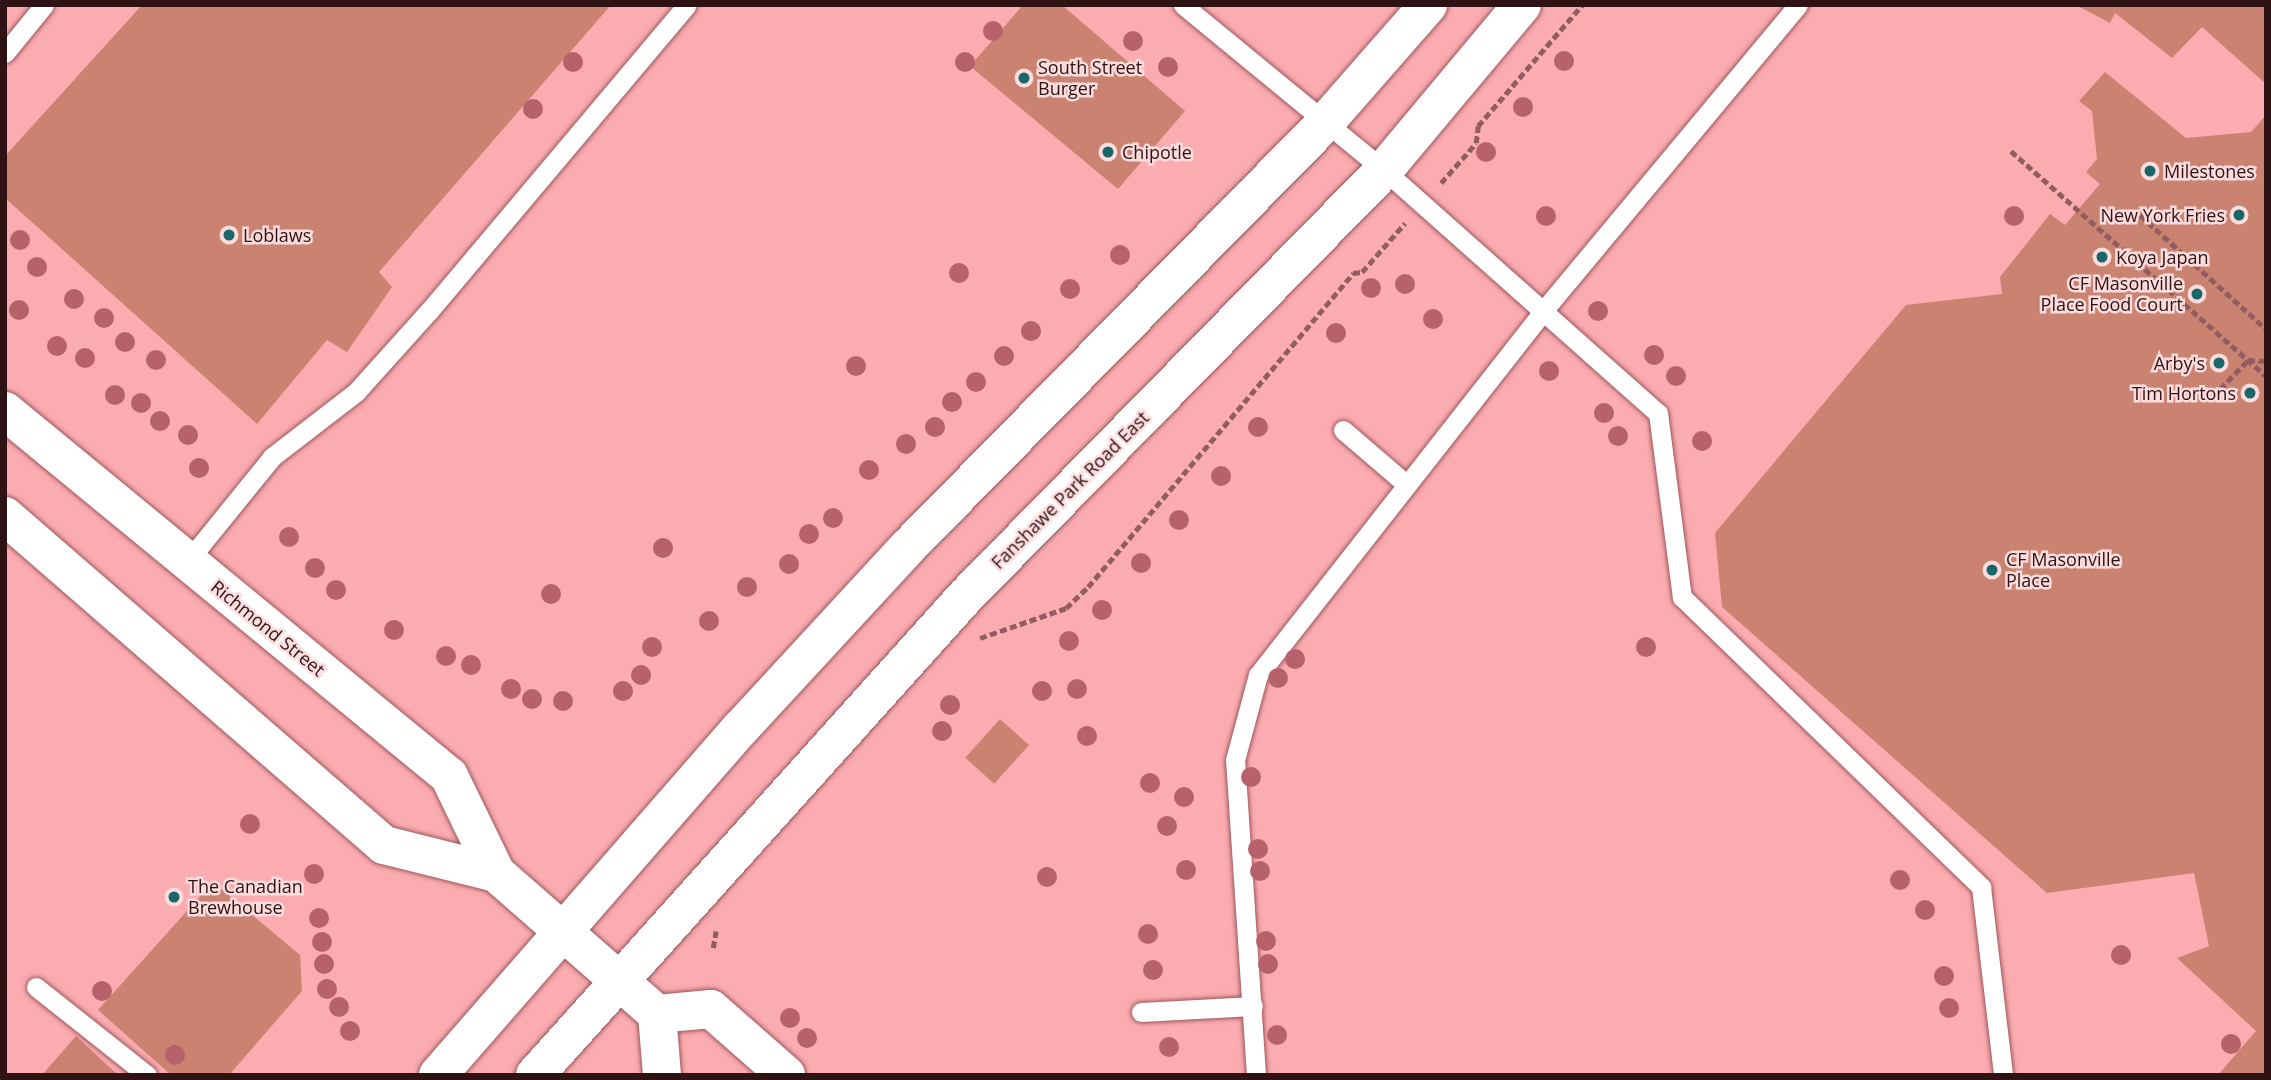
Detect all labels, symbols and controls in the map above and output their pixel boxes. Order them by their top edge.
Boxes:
place label: South Street Burger [1038,57,1142,100]
marker: South Street Burger [1016,70,1032,86]
place label: Chipotle [1122,141,1192,163]
marker: Chipotle [1100,144,1116,160]
place label: Milestones [2164,160,2255,182]
marker: Milestones [2142,163,2158,179]
place label: New York Fries [2100,204,2225,226]
marker: New York Fries [2231,207,2247,223]
place label: Loblaws [243,224,311,246]
marker: Loblaws [221,227,237,243]
place label: Koya Japan [2116,246,2208,268]
marker: Koya Japan [2094,249,2110,265]
place label: CF Masonville Place Food Court [2041,273,2183,316]
marker: CF Masonville Place Food Court [2189,286,2205,302]
place label: Arby's [2154,352,2205,374]
marker: Arby's [2211,355,2227,371]
place label: Tim Hortons [2132,382,2236,404]
marker: Tim Hortons [2242,385,2258,401]
street label: Fanshawe Park Road East [987,407,1153,573]
place label: CF Masonville Place [2006,549,2121,592]
marker: CF Masonville Place [1984,562,2000,578]
street label: Richmond Street [207,576,329,680]
place label: The Canadian Brewhouse [188,876,303,918]
marker: The Canadian Brewhouse [166,889,182,905]

